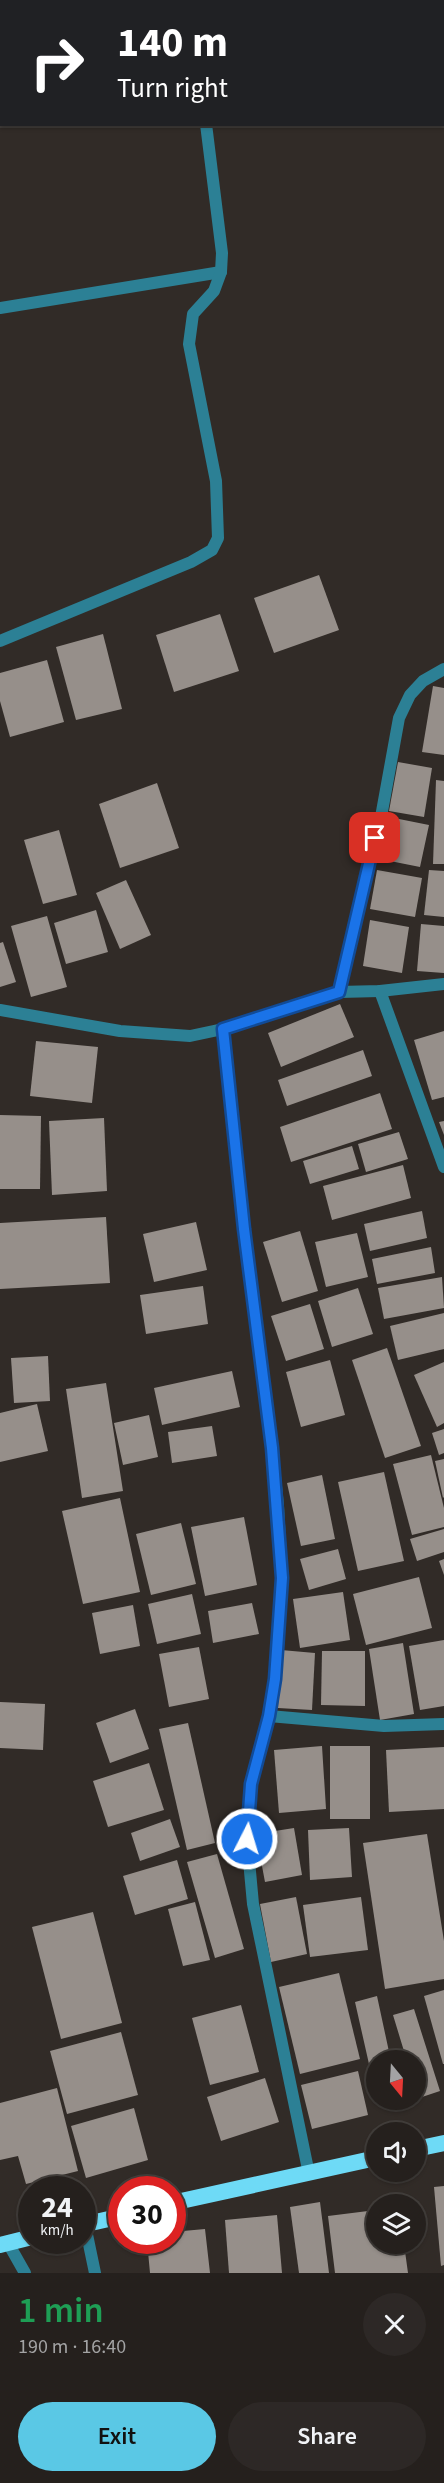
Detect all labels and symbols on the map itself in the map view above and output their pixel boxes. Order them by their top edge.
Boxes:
pin [349,812,400,863]
position arrow [215,1807,279,1871]
north arrow [366,2050,426,2110]
speed limit sign: 30 [108,2176,186,2254]

